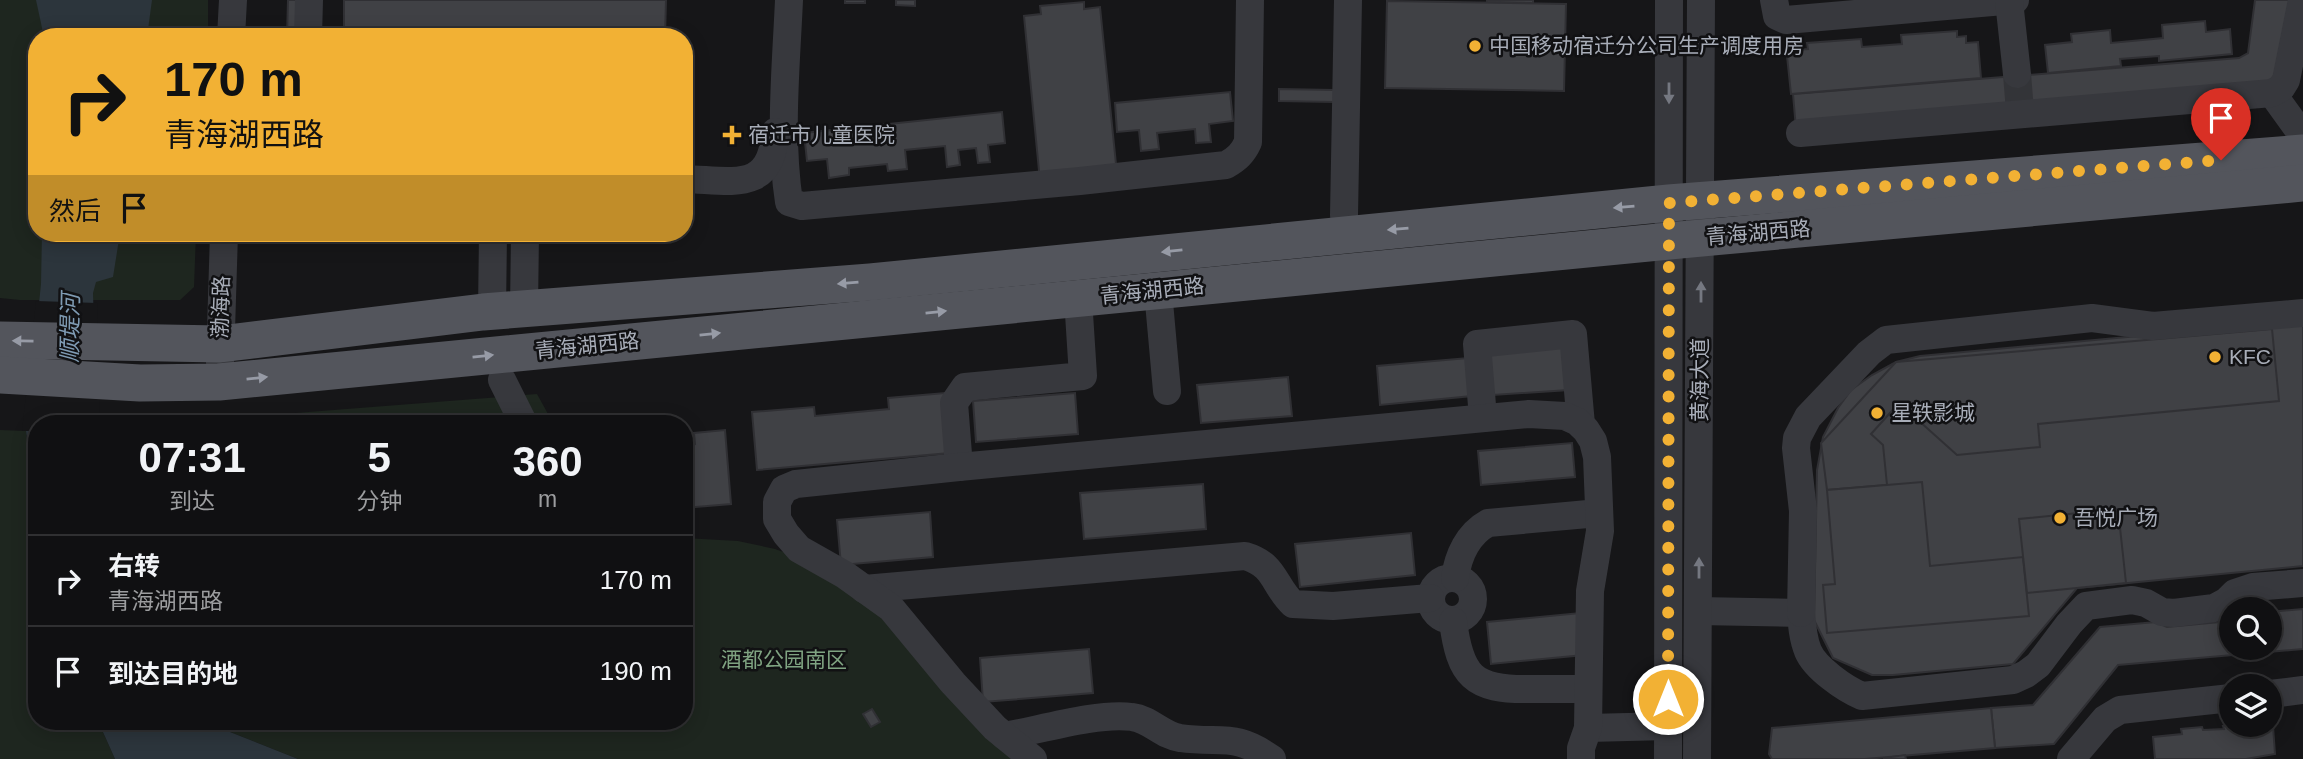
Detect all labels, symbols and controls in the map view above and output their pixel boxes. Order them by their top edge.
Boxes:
place label: 中国移动宿迁分公司生产调度用房 [1489,34,1804,57]
marker: 中国移动宿迁分公司生产调度用房 [1467,38,1483,54]
text: 170 m [164,52,303,106]
icon: right [49,56,140,147]
one-way arrow [1663,82,1675,104]
pin [2191,88,2251,160]
icon: arrive [2202,99,2240,137]
text: 青海湖西路 [164,117,324,153]
place label: 宿迁市儿童医院 [748,123,895,146]
marker: 宿迁市儿童医院 [722,125,742,145]
icon: arrive [115,189,153,227]
text: 然后 [49,196,101,226]
one-way arrow [1613,202,1635,213]
street label: 青海湖西路 [1705,216,1811,249]
one-way arrow [1387,224,1409,235]
one-way arrow [1160,246,1182,257]
street label: 青海湖西路 [1099,274,1205,307]
street label: 渤海路 [208,275,233,339]
one-way arrow [836,278,858,289]
one-way arrow [1695,281,1707,303]
water label: 顺堤河 [56,289,84,363]
one-way arrow [925,306,947,317]
one-way arrow [699,328,721,339]
street label: 青海湖西路 [534,329,640,362]
one-way arrow [12,335,34,346]
street label: 黄海大道 [1688,338,1711,422]
place label: KFC [2229,345,2271,368]
marker: KFC [2207,349,2223,365]
one-way arrow [472,350,494,361]
one-way arrow [246,372,268,383]
place label: 星轶影城 [1891,401,1975,424]
marker: 星轶影城 [1869,405,1885,421]
text: 07:31 [138,434,246,481]
text: 5 [367,434,391,481]
text: 360 [513,438,583,485]
text: m [538,486,557,512]
text: 到达 [169,488,215,514]
text: 分钟 [356,488,402,514]
place label: 吾悦广场 [2074,506,2158,529]
marker: 吾悦广场 [2052,510,2068,526]
text: 右转 [108,551,160,581]
one-way arrow [1693,557,1705,579]
icon: right [49,562,87,600]
text: 170 m [600,565,672,595]
text: 青海湖西路 [108,588,223,614]
map controls [2219,597,2282,737]
button: search [2219,597,2282,660]
park label: 酒都公园南区 [721,648,847,671]
icon: arrive [49,653,87,691]
text: 190 m [600,656,672,686]
text: 到达目的地 [108,659,238,689]
position arrow [1631,662,1705,736]
button: layers [2219,674,2282,737]

